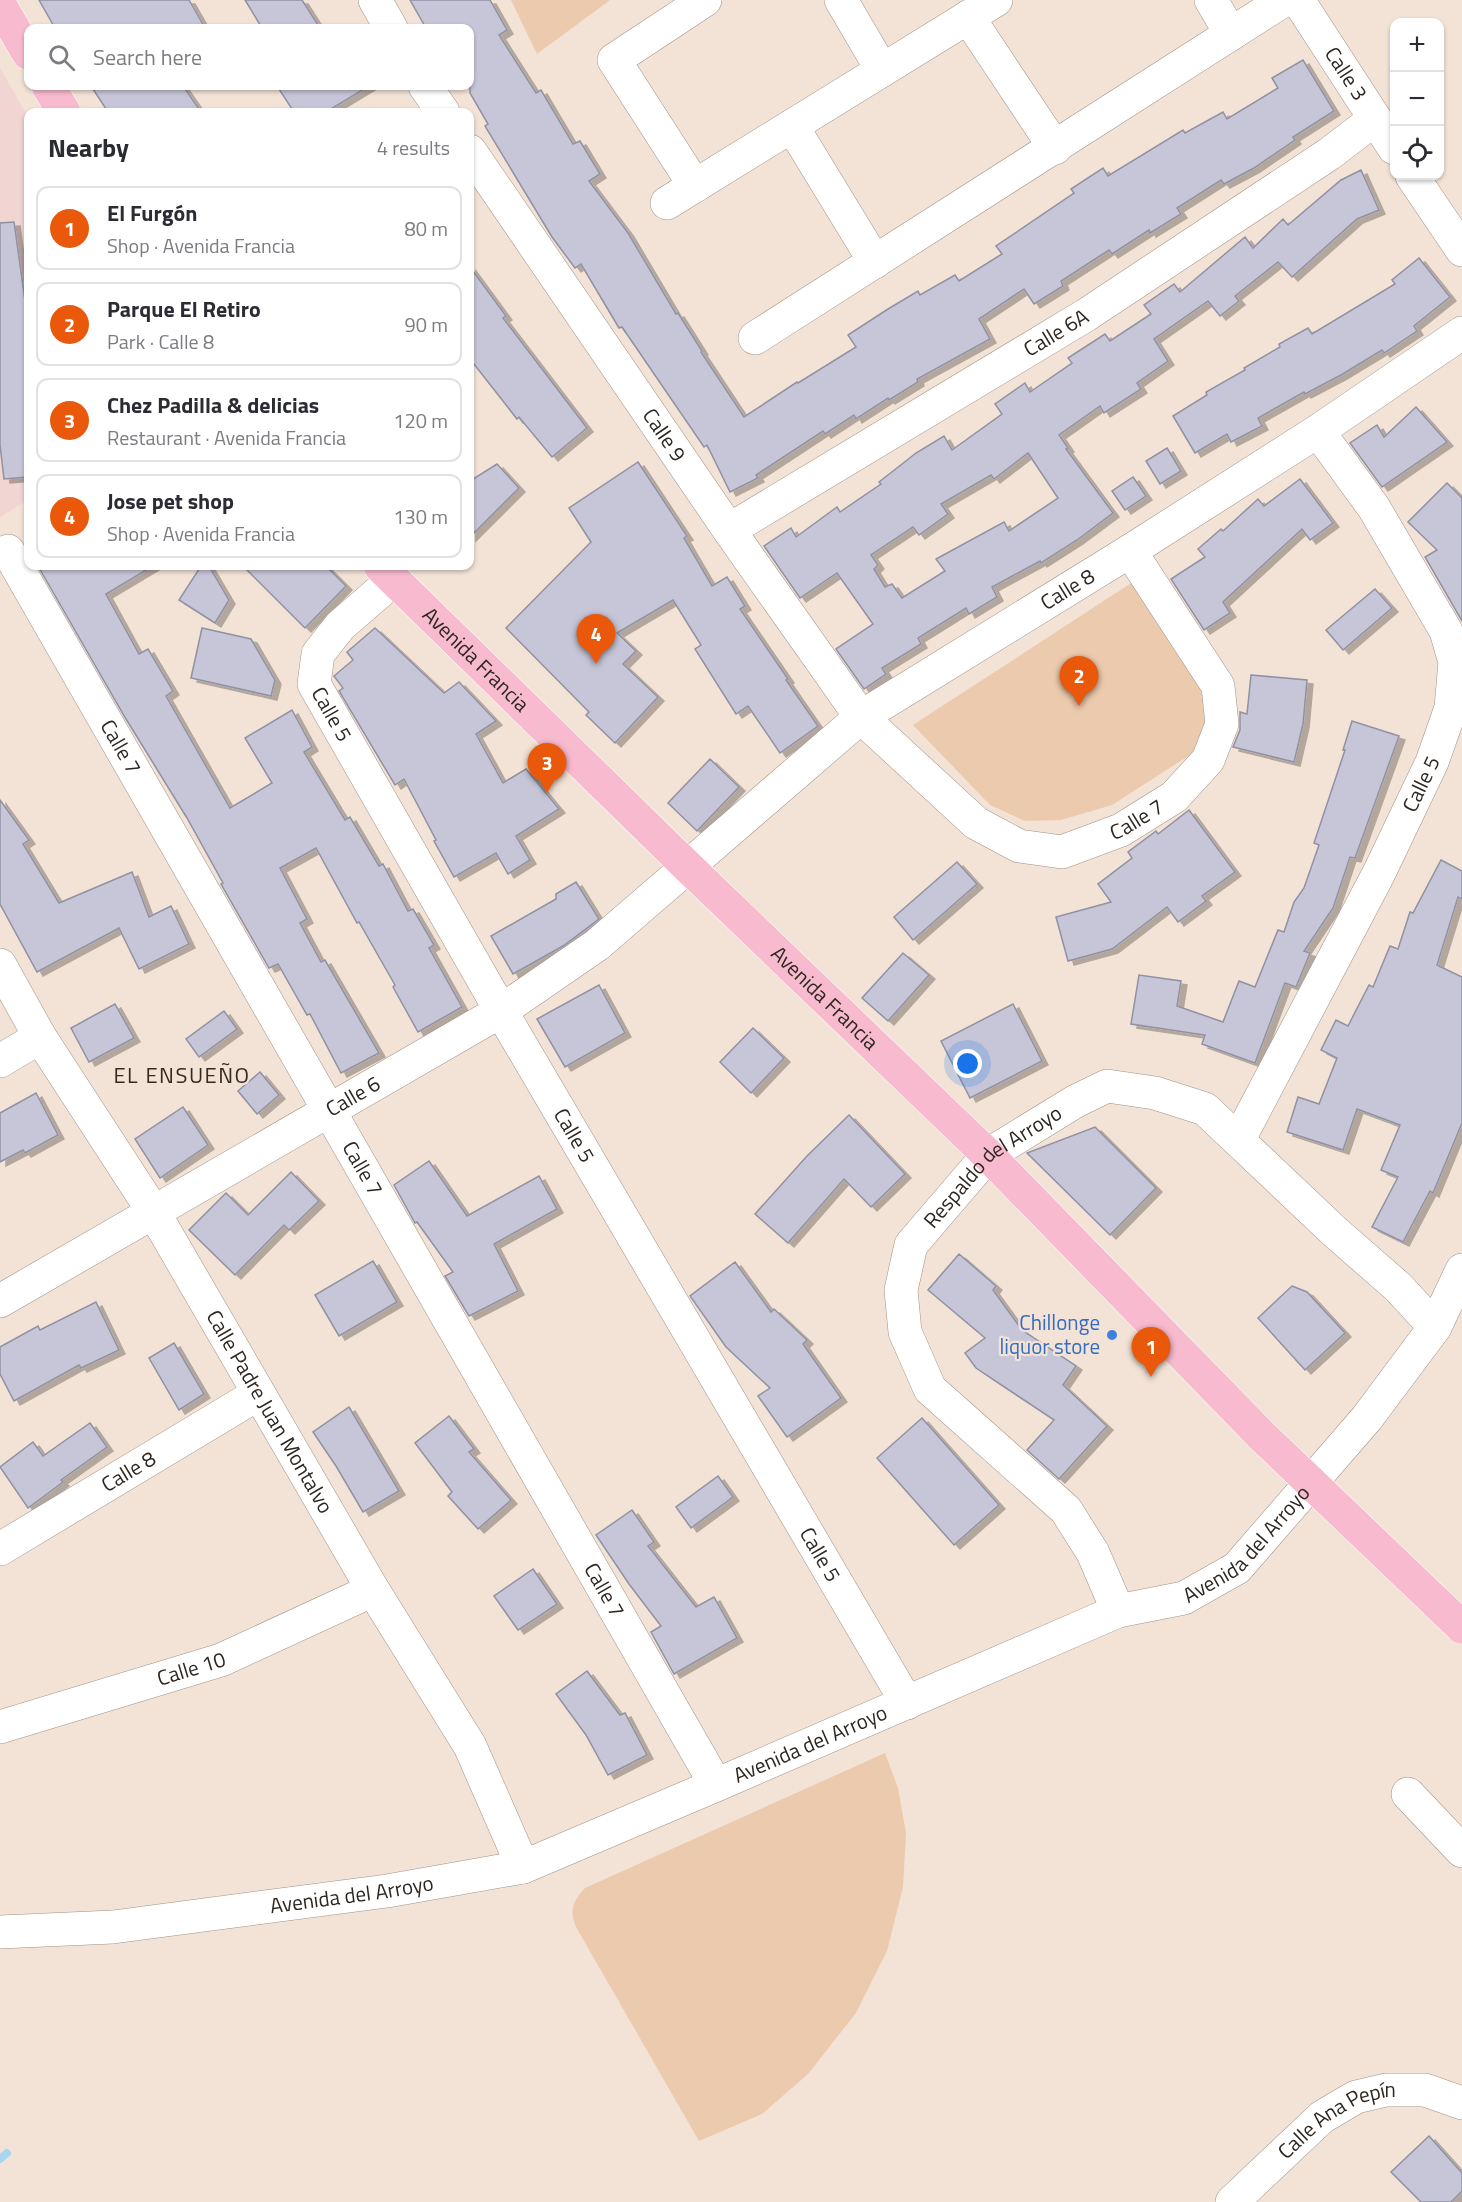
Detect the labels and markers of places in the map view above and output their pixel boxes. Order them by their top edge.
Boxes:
pin: 4 [576,614,616,664]
pin: 2 [1060,656,1098,706]
pin: 3 [528,744,566,793]
place label: Chillonge liquor store [999,1306,1100,1362]
marker: Chillonge liquor store [1105,1328,1119,1342]
pin: 1 [1132,1328,1170,1377]

